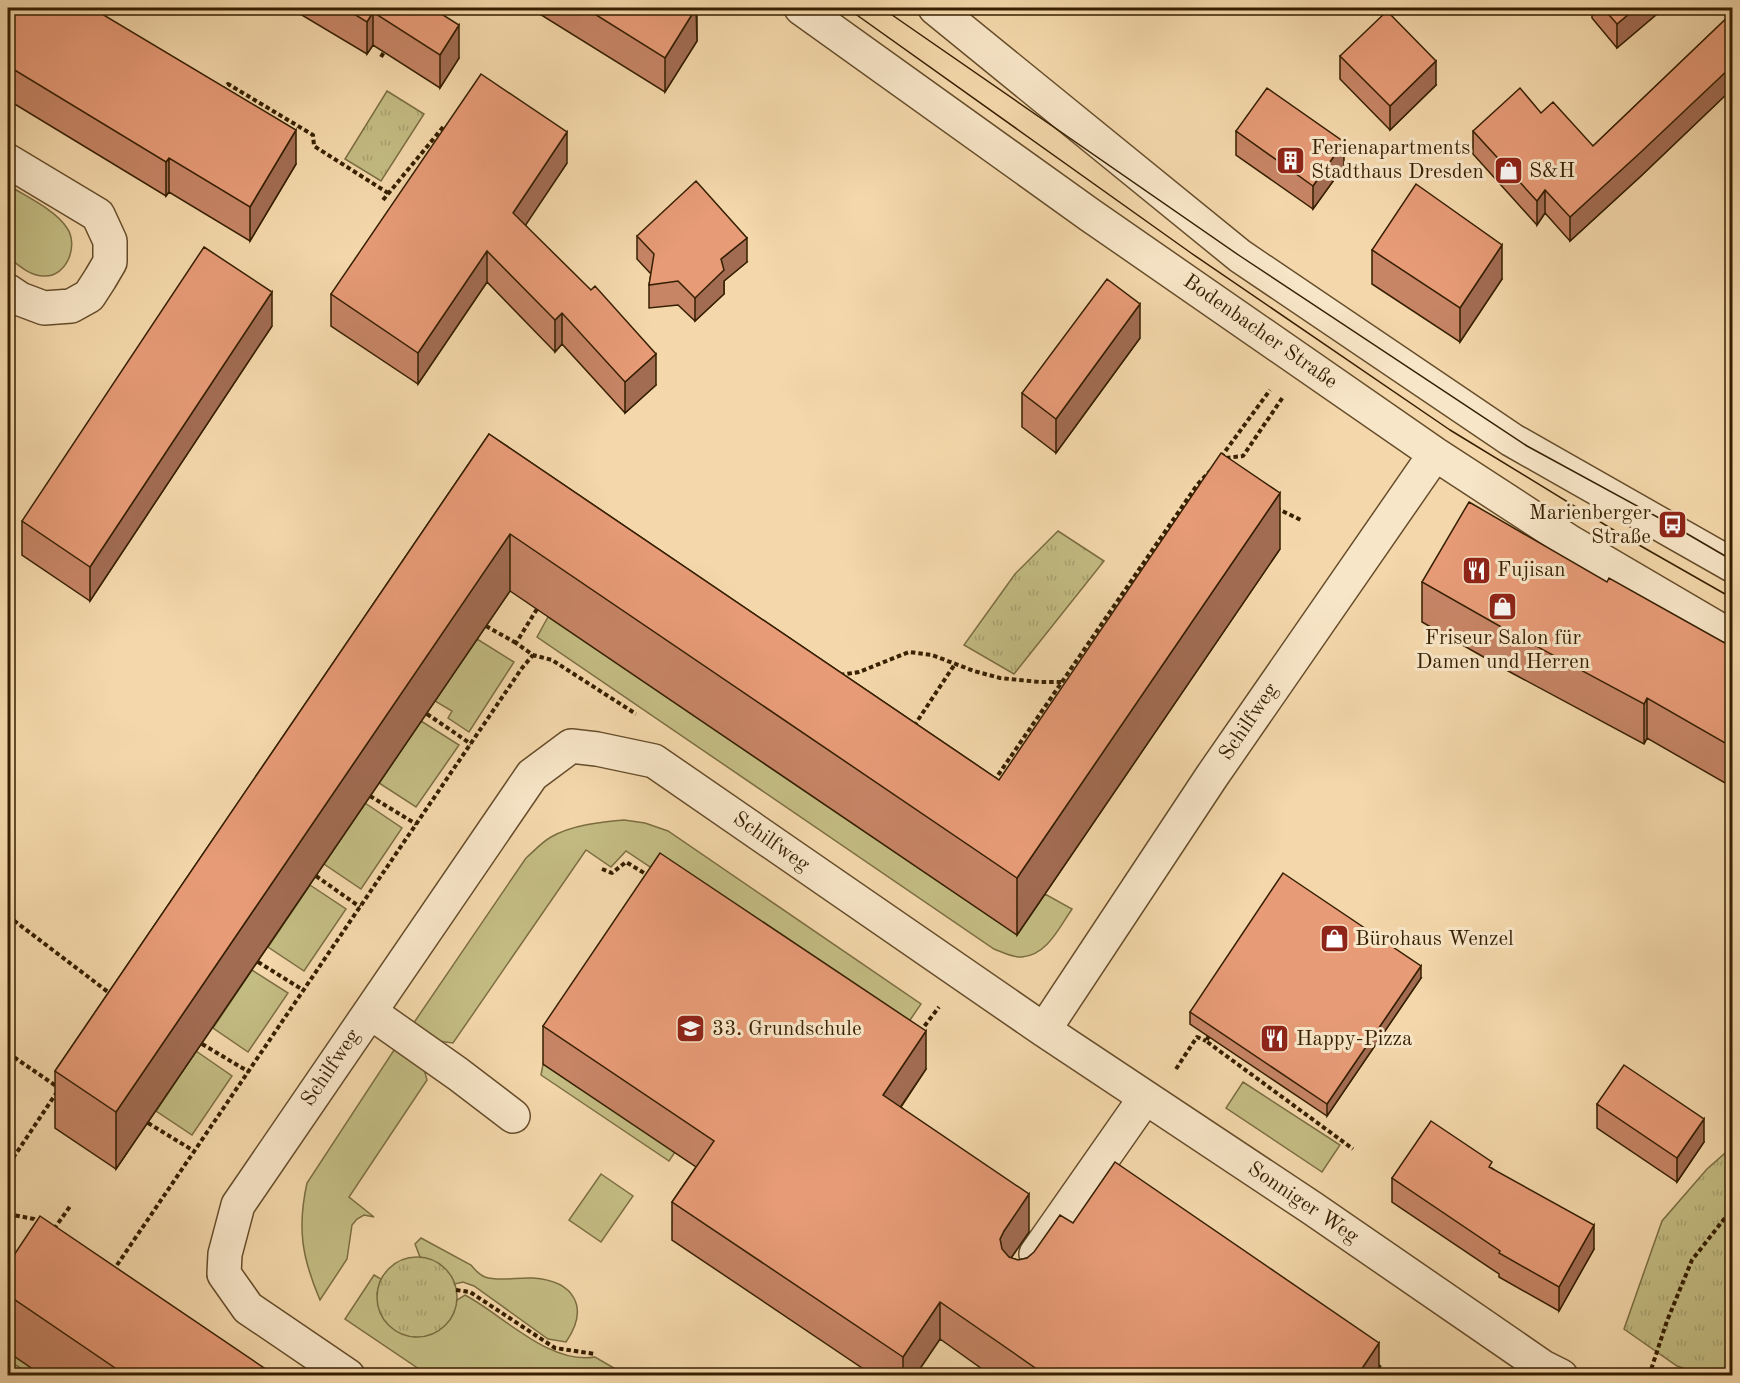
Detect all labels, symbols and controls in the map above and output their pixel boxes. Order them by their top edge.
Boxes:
place label: Ferienapartments Stadthaus Dresden [1311,138,1484,183]
building icon: Ferienapartments Stadthaus Dresden [1274,144,1306,176]
shop icon: S&H [1492,155,1524,187]
place label: S&H [1529,161,1575,182]
street label: Bodenbacher Straße [1179,271,1341,393]
place label: Marienberger Straße [1529,503,1651,548]
bus stop icon: Marienberger Straße [1656,509,1688,541]
restaurant icon: Fujisan [1460,554,1492,586]
place label: Fujisan [1497,560,1566,581]
shop icon: Friseur Salon für Damen und Herren [1487,591,1519,623]
place label: Friseur Salon für Damen und Herren [1416,628,1590,673]
street label: Schilfweg [1216,679,1283,764]
street label: Schilfweg [729,808,814,876]
shop icon: Bürohaus Wenzel [1318,923,1350,955]
place label: Bürohaus Wenzel [1355,929,1514,950]
school or university icon: 33. Grundschule [675,1013,707,1045]
place label: 33. Grundschule [712,1019,862,1040]
restaurant icon: Happy-Pizza [1259,1023,1291,1055]
street label: Schilfweg [298,1025,365,1110]
place label: Happy-Pizza [1296,1029,1412,1050]
street label: Sonniger Weg [1244,1158,1363,1248]

